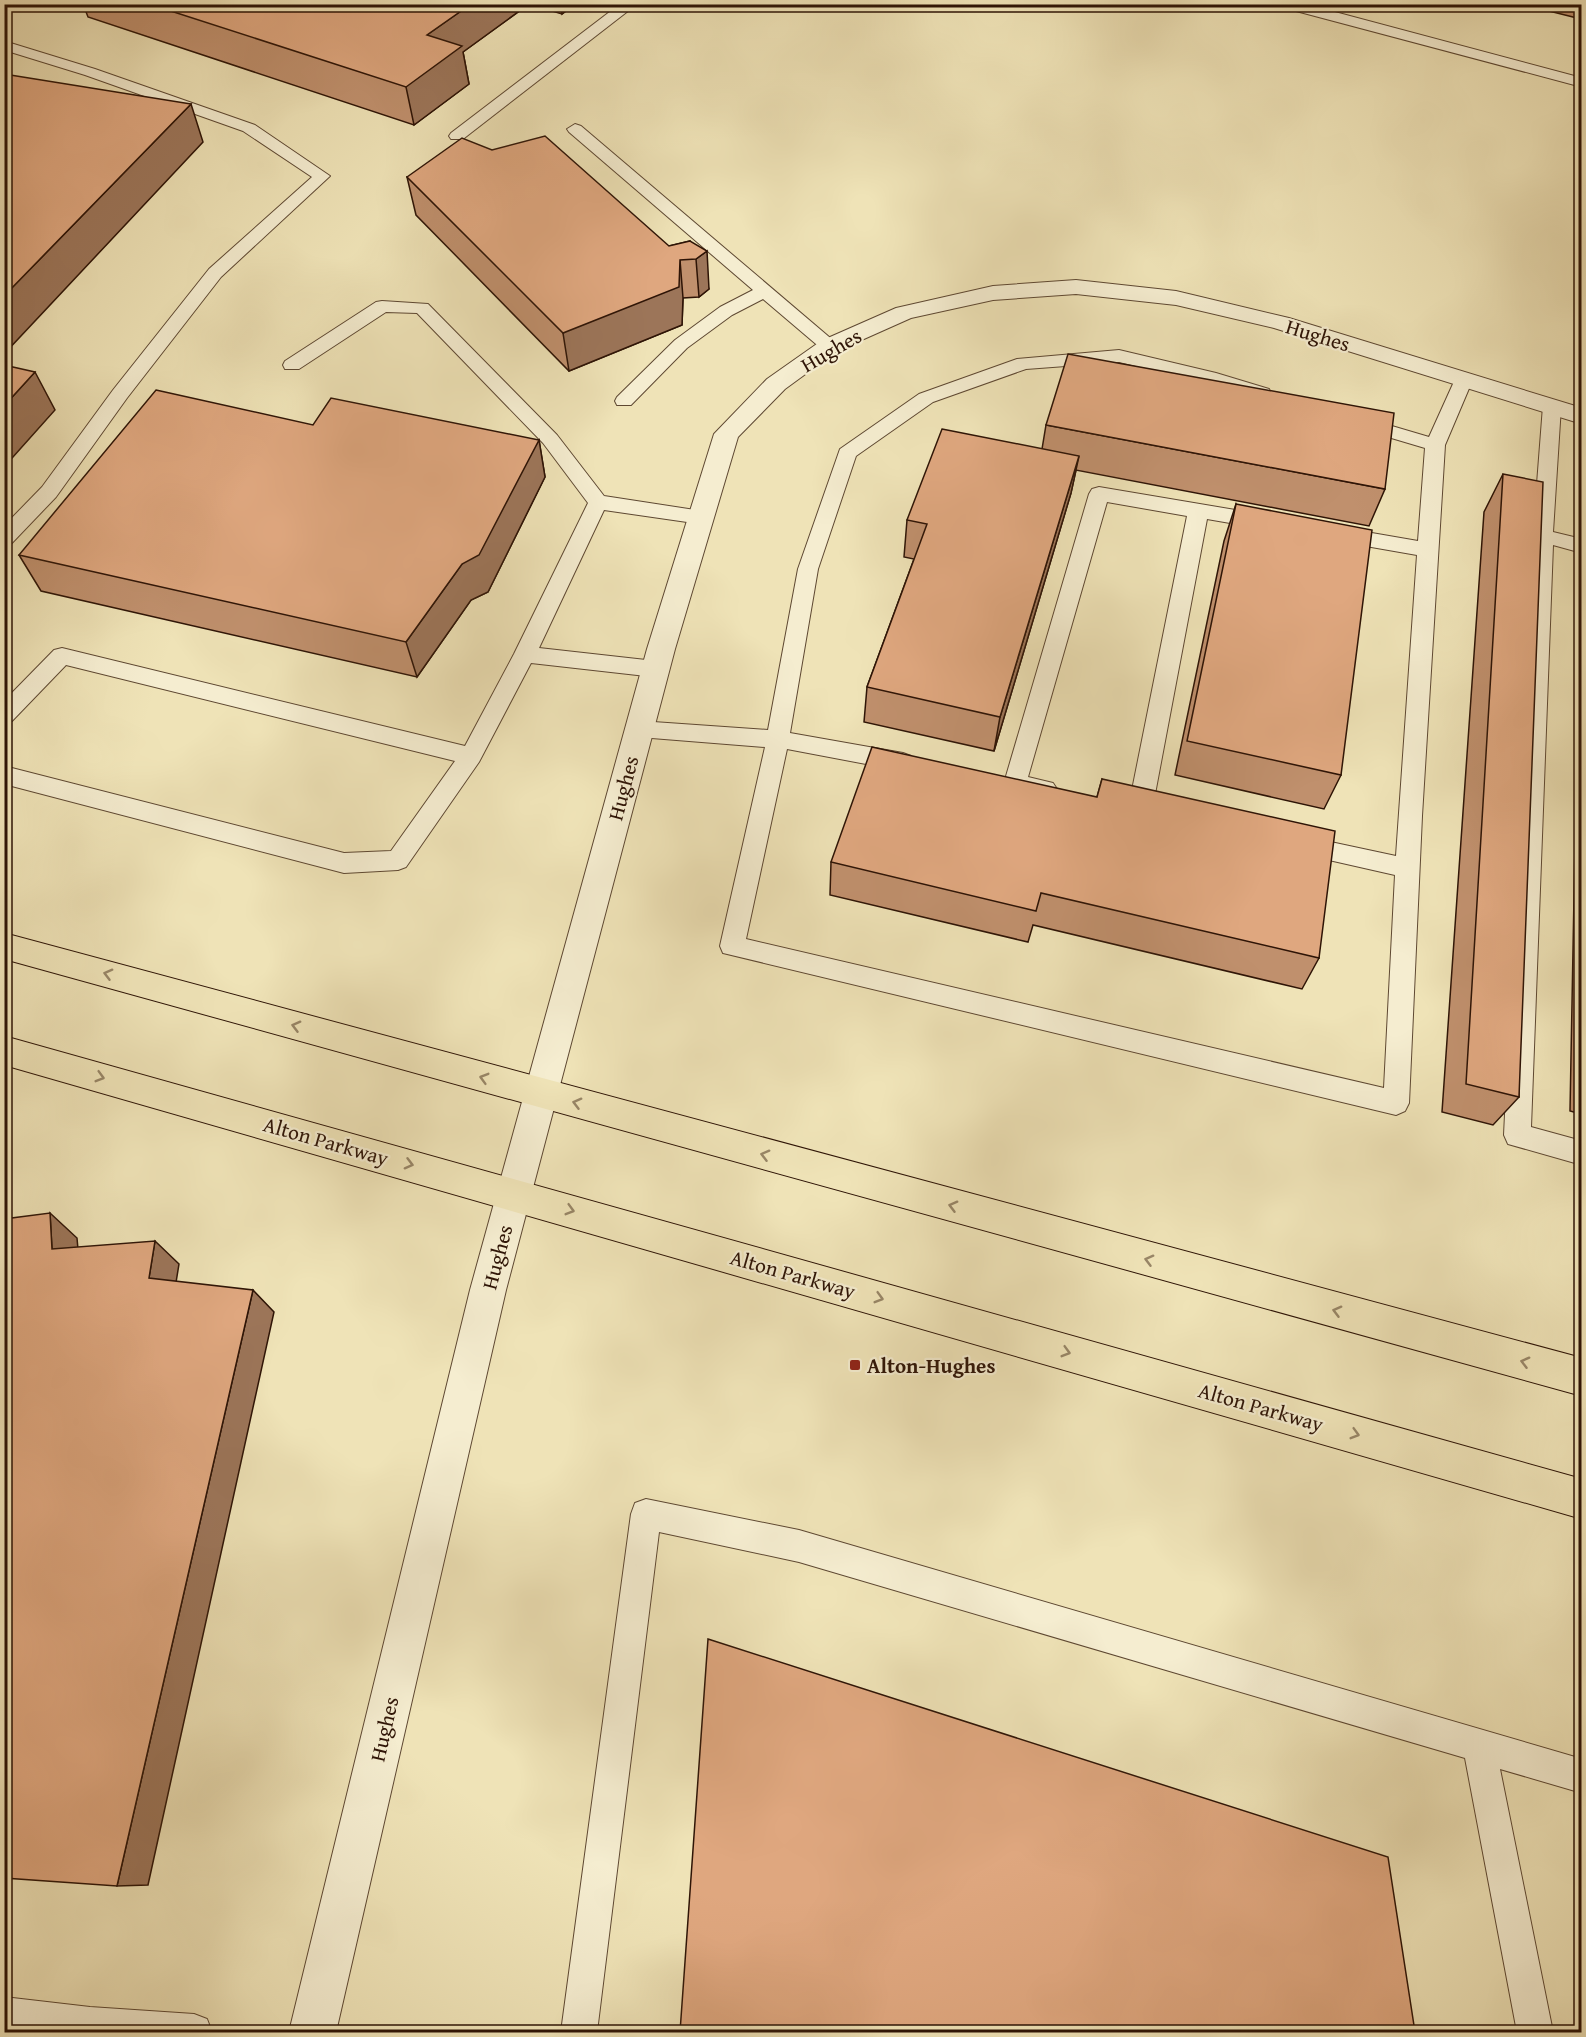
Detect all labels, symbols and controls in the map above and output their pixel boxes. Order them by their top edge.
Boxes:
street label: Hughes [1282,311,1354,359]
street label: Hughes [795,320,867,380]
street label: Hughes [600,752,646,824]
one-way arrow [103,969,113,982]
one-way arrow [291,1021,302,1033]
one-way arrow [94,1070,105,1082]
one-way arrow [479,1073,490,1085]
one-way arrow [572,1098,582,1111]
street label: Alton Parkway [260,1108,393,1174]
one-way arrow [760,1150,771,1162]
one-way arrow [404,1157,414,1170]
one-way arrow [948,1201,958,1214]
one-way arrow [564,1203,575,1215]
street label: Hughes [474,1221,520,1293]
street label: Alton Parkway [727,1241,860,1307]
one-way arrow [1144,1254,1154,1267]
one-way arrow [873,1291,883,1303]
one-way arrow [1332,1305,1342,1318]
one-way arrow [1060,1345,1071,1357]
place label: Alton-Hughes [867,1350,995,1381]
one-way arrow [1520,1356,1530,1369]
marker: Alton-Hughes [848,1358,862,1372]
street label: Alton Parkway [1195,1374,1328,1440]
one-way arrow [1349,1427,1359,1439]
street label: Hughes [362,1693,406,1765]

